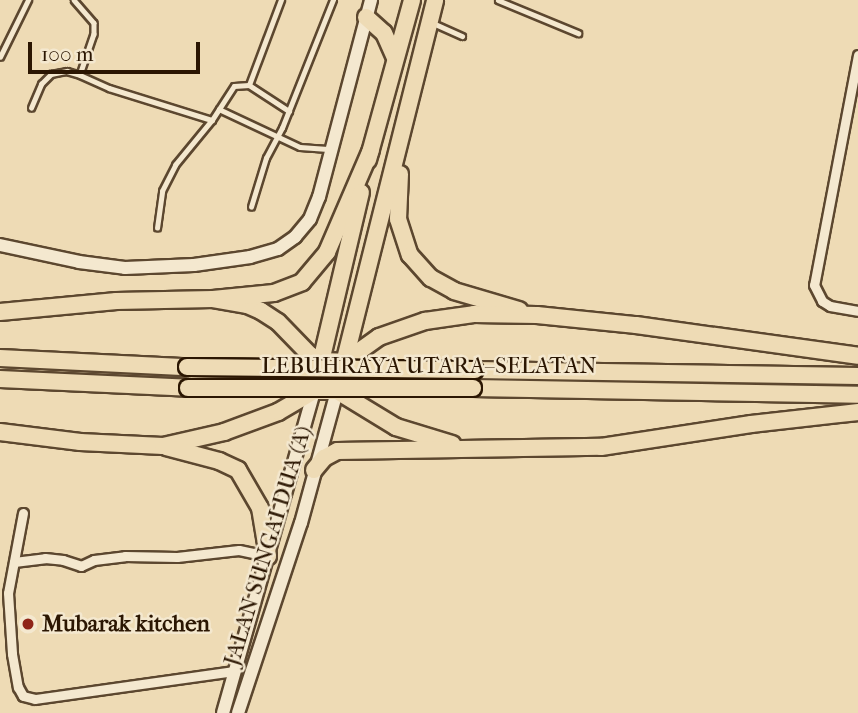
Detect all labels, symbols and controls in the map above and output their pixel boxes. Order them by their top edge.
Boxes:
scale bar [32,28,203,72]
text: 100 m [41,42,94,66]
street label: LEBUHRAYA UTARA–SELATAN [261,352,597,380]
street label: JALAN SUNGAI DUA (A) [218,423,318,669]
place label: Mubarak kitchen [42,610,210,638]
marker: Mubarak kitchen [20,616,36,632]

